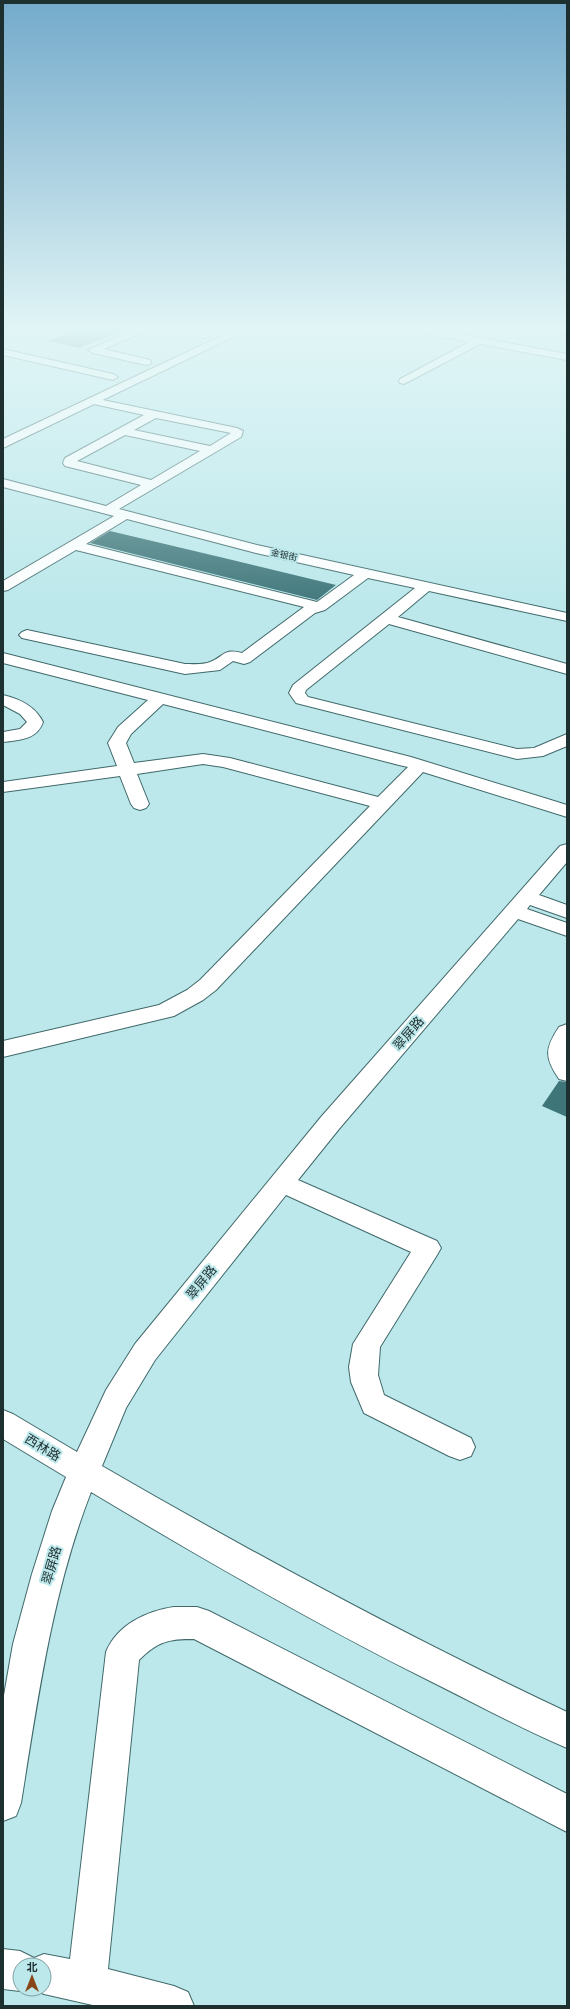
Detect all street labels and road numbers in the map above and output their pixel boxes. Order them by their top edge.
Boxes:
street label: 金银街 [270,546,299,563]
street label: 翠屏路 [389,1013,427,1053]
street label: 翠屏路 [183,1262,219,1302]
street label: 西林路 [22,1430,64,1464]
street label: 翠屏路 [38,1544,64,1586]

